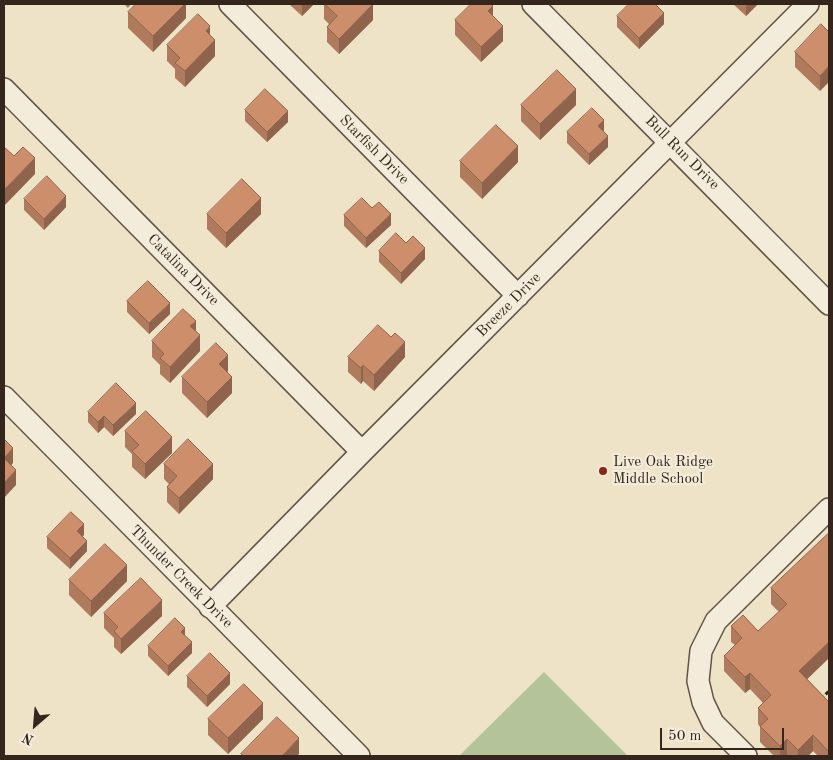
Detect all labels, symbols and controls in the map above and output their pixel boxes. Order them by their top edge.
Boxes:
street label: Starfish Drive [335,111,413,189]
street label: Bull Run Drive [641,112,723,194]
street label: Catalina Drive [143,230,223,310]
street label: Breeze Drive [473,269,545,341]
place label: Live Oak Ridge Middle School [613,453,713,488]
marker: Live Oak Ridge Middle School [597,465,609,477]
street label: Thunder Creek Drive [126,522,236,632]
north arrow [10,700,60,750]
scale bar [663,718,787,750]
text: 50 m [668,729,702,744]
text: N [20,730,36,747]

